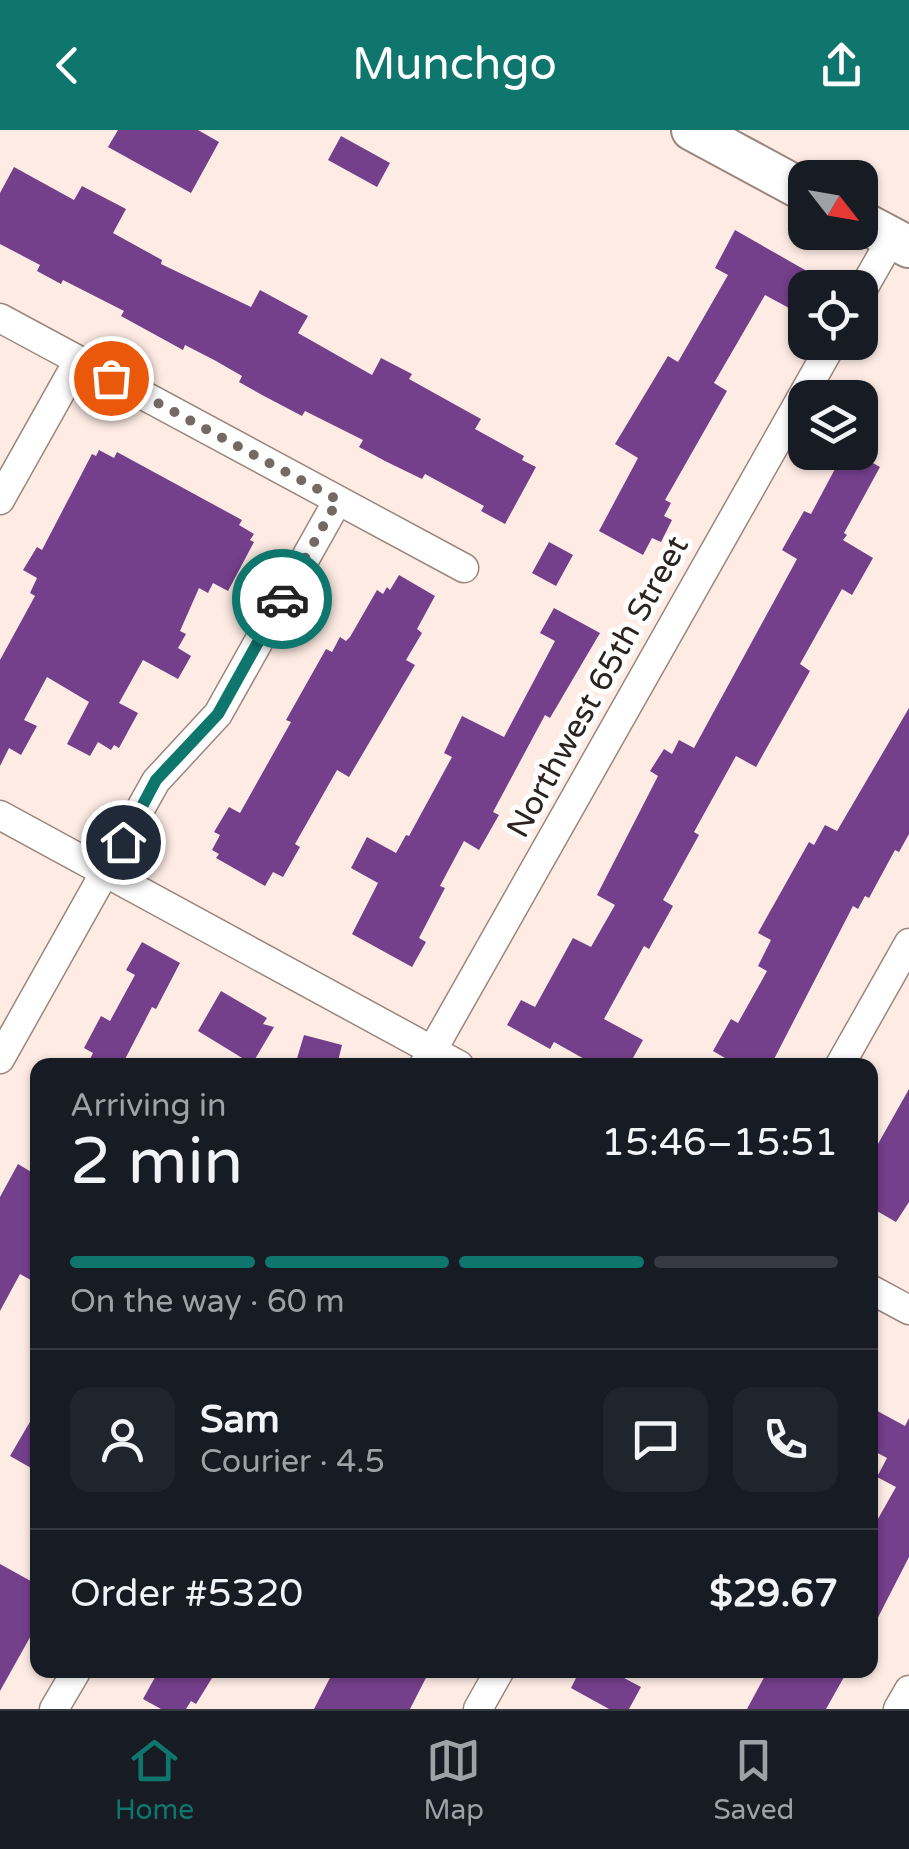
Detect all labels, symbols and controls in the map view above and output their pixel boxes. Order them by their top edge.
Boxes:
icon: back [40,38,95,93]
text: Munchgo [352,38,557,92]
icon: share [814,38,869,93]
north arrow [788,160,878,250]
map controls [788,160,878,470]
button: locate [788,270,878,360]
pin [69,336,154,421]
icon: bag [84,351,139,406]
button: layers [788,380,878,470]
street label: Northwest 65th Street [499,530,697,844]
courier [232,549,332,649]
icon: car [255,572,310,627]
pin [81,800,166,885]
icon: home [96,815,151,870]
text: Arriving in [70,1087,227,1125]
text: 15:46–15:51 [601,1120,838,1166]
text: 2 min [70,1123,243,1202]
text: On the way · 60 m [70,1283,345,1321]
button: person [70,1387,175,1492]
button: chat [603,1387,708,1492]
button: phone [733,1387,838,1492]
text: Sam [200,1397,280,1443]
text: Courier · 4.5 [200,1443,385,1481]
text: Order #5320 [70,1571,303,1617]
text: $29.67 [709,1571,838,1617]
tab: Home [115,1733,194,1827]
tab: Map [423,1733,484,1827]
tab: Saved [713,1733,794,1827]

